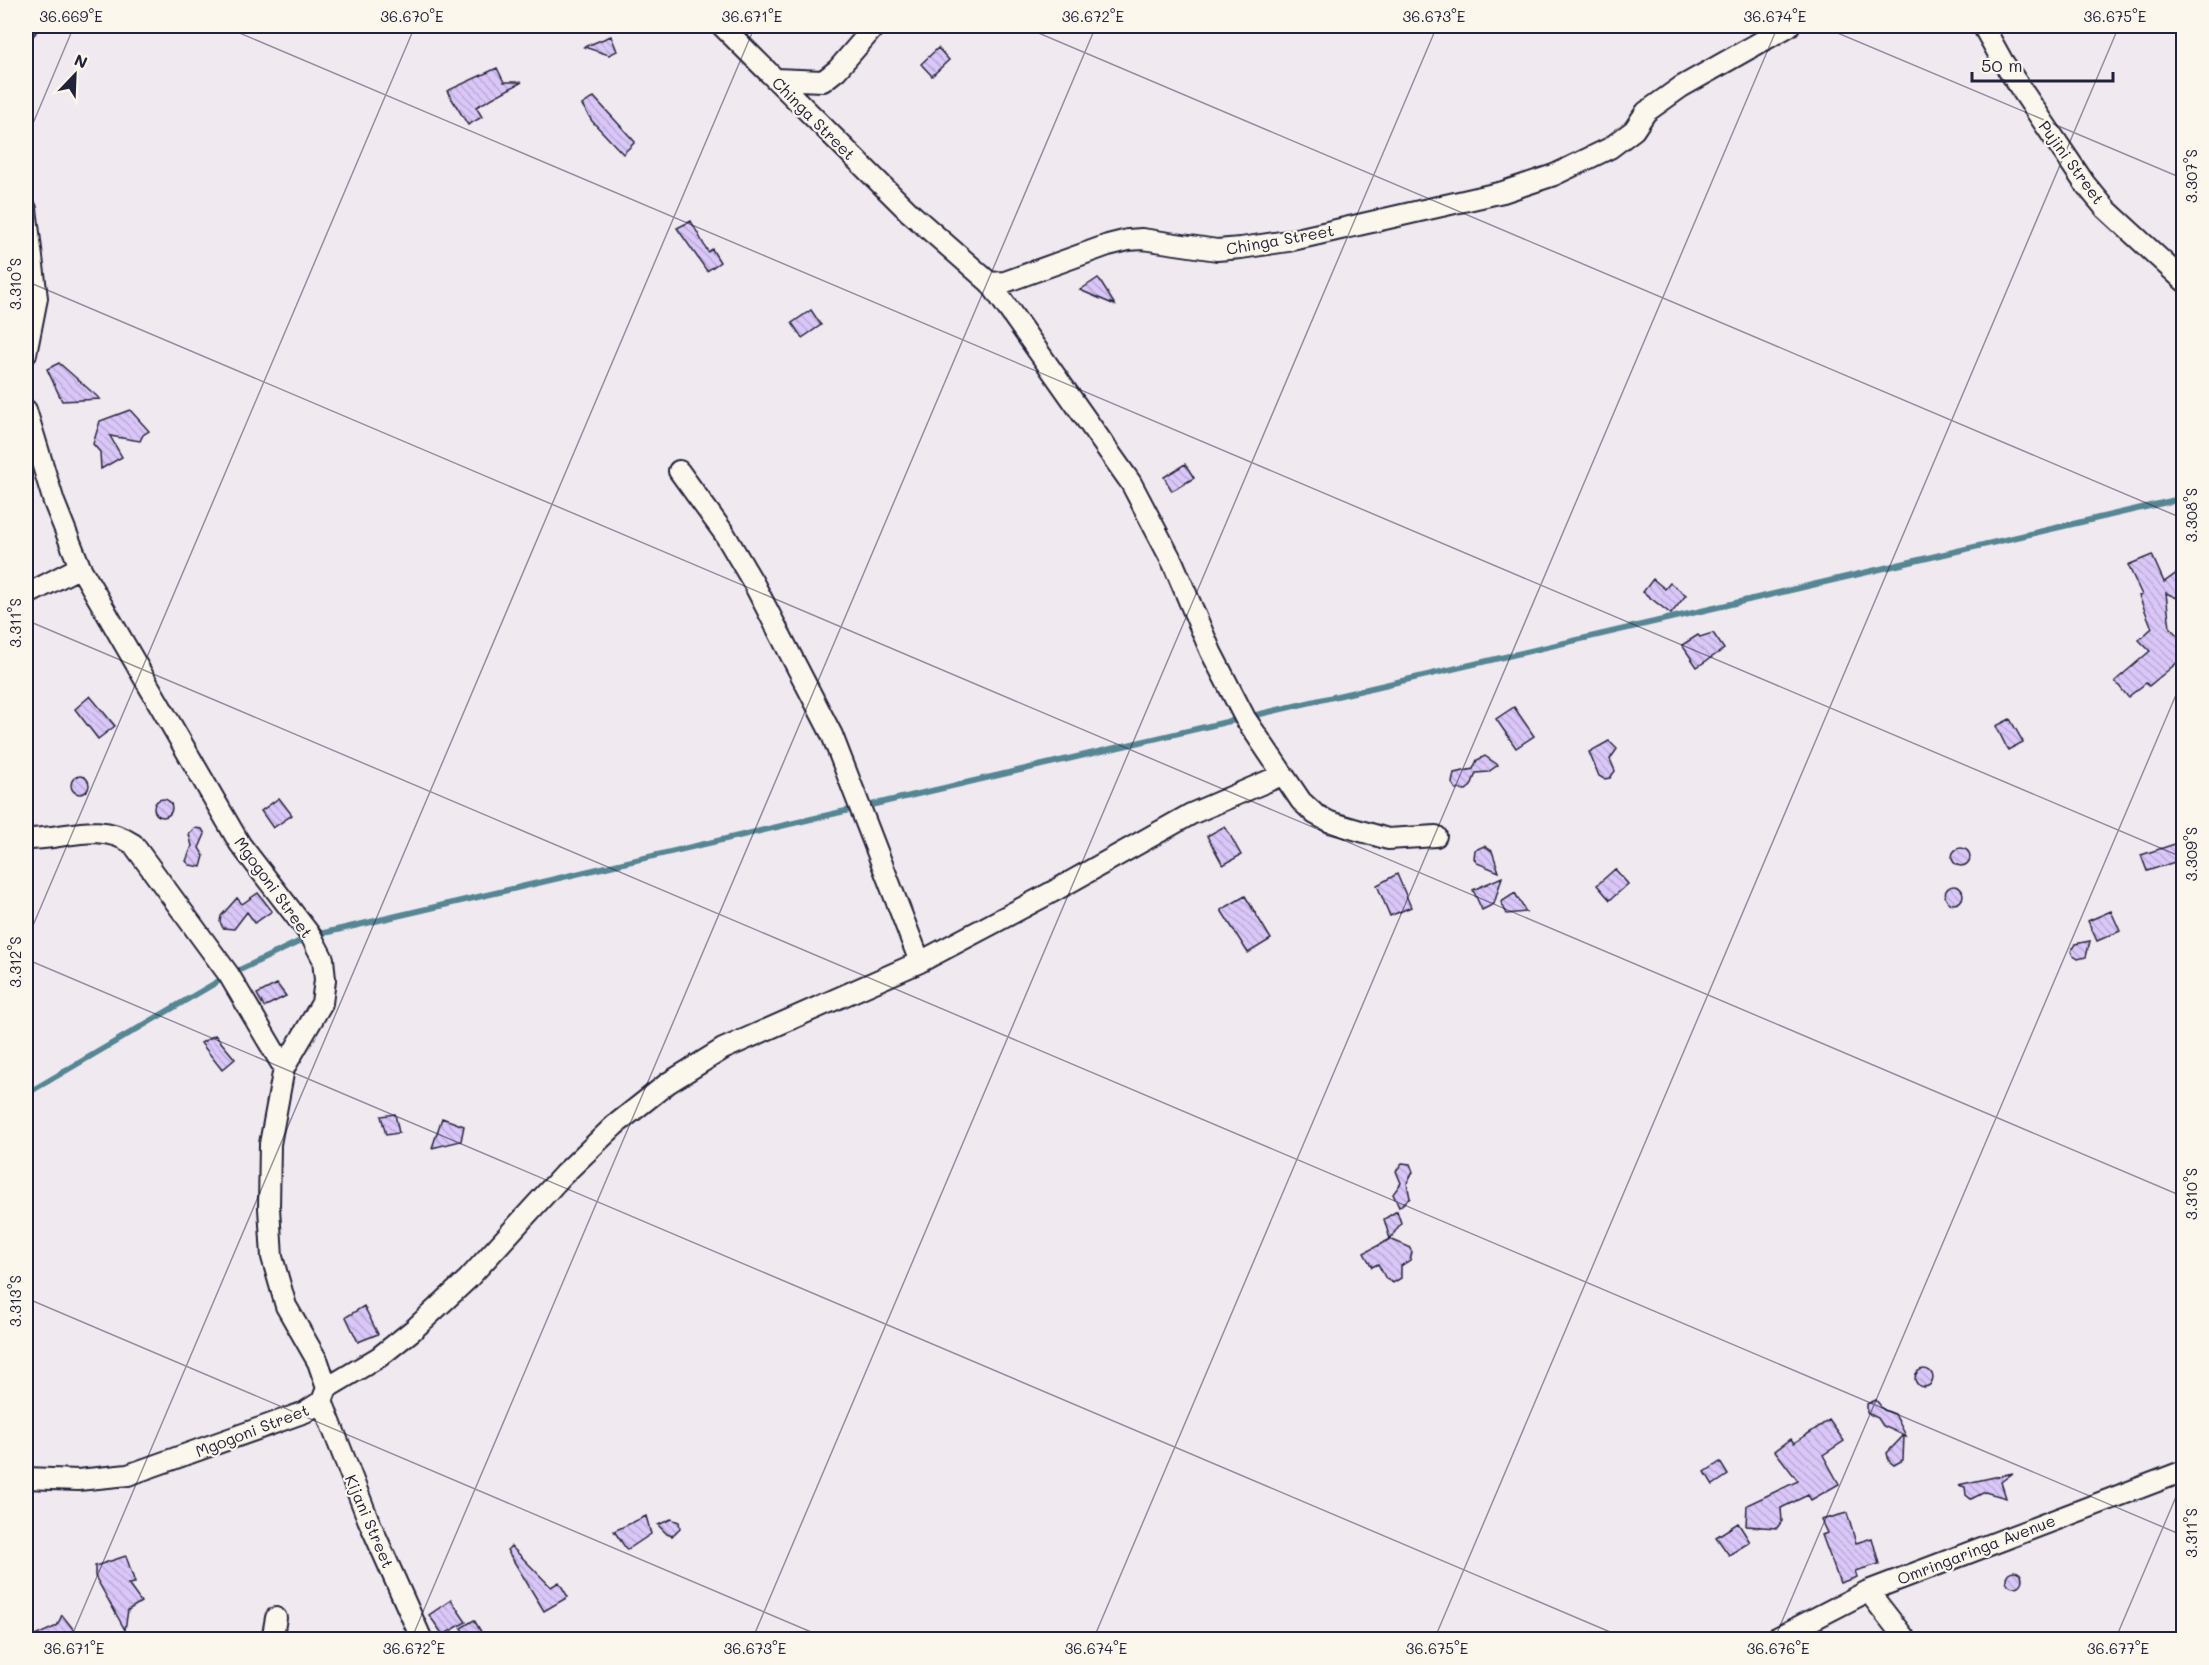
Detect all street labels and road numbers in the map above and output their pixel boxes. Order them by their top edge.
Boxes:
street label: Chinga Street [768,72,860,164]
street label: Pujini Street [2035,116,2109,208]
street label: Chinga Street [1224,219,1336,259]
street label: Mgogoni Street [230,832,318,942]
street label: Mgogoni Street [192,1399,312,1461]
street label: Kijani Street [341,1471,399,1571]
street label: Omringaringa Avenue [1894,1509,2058,1589]

